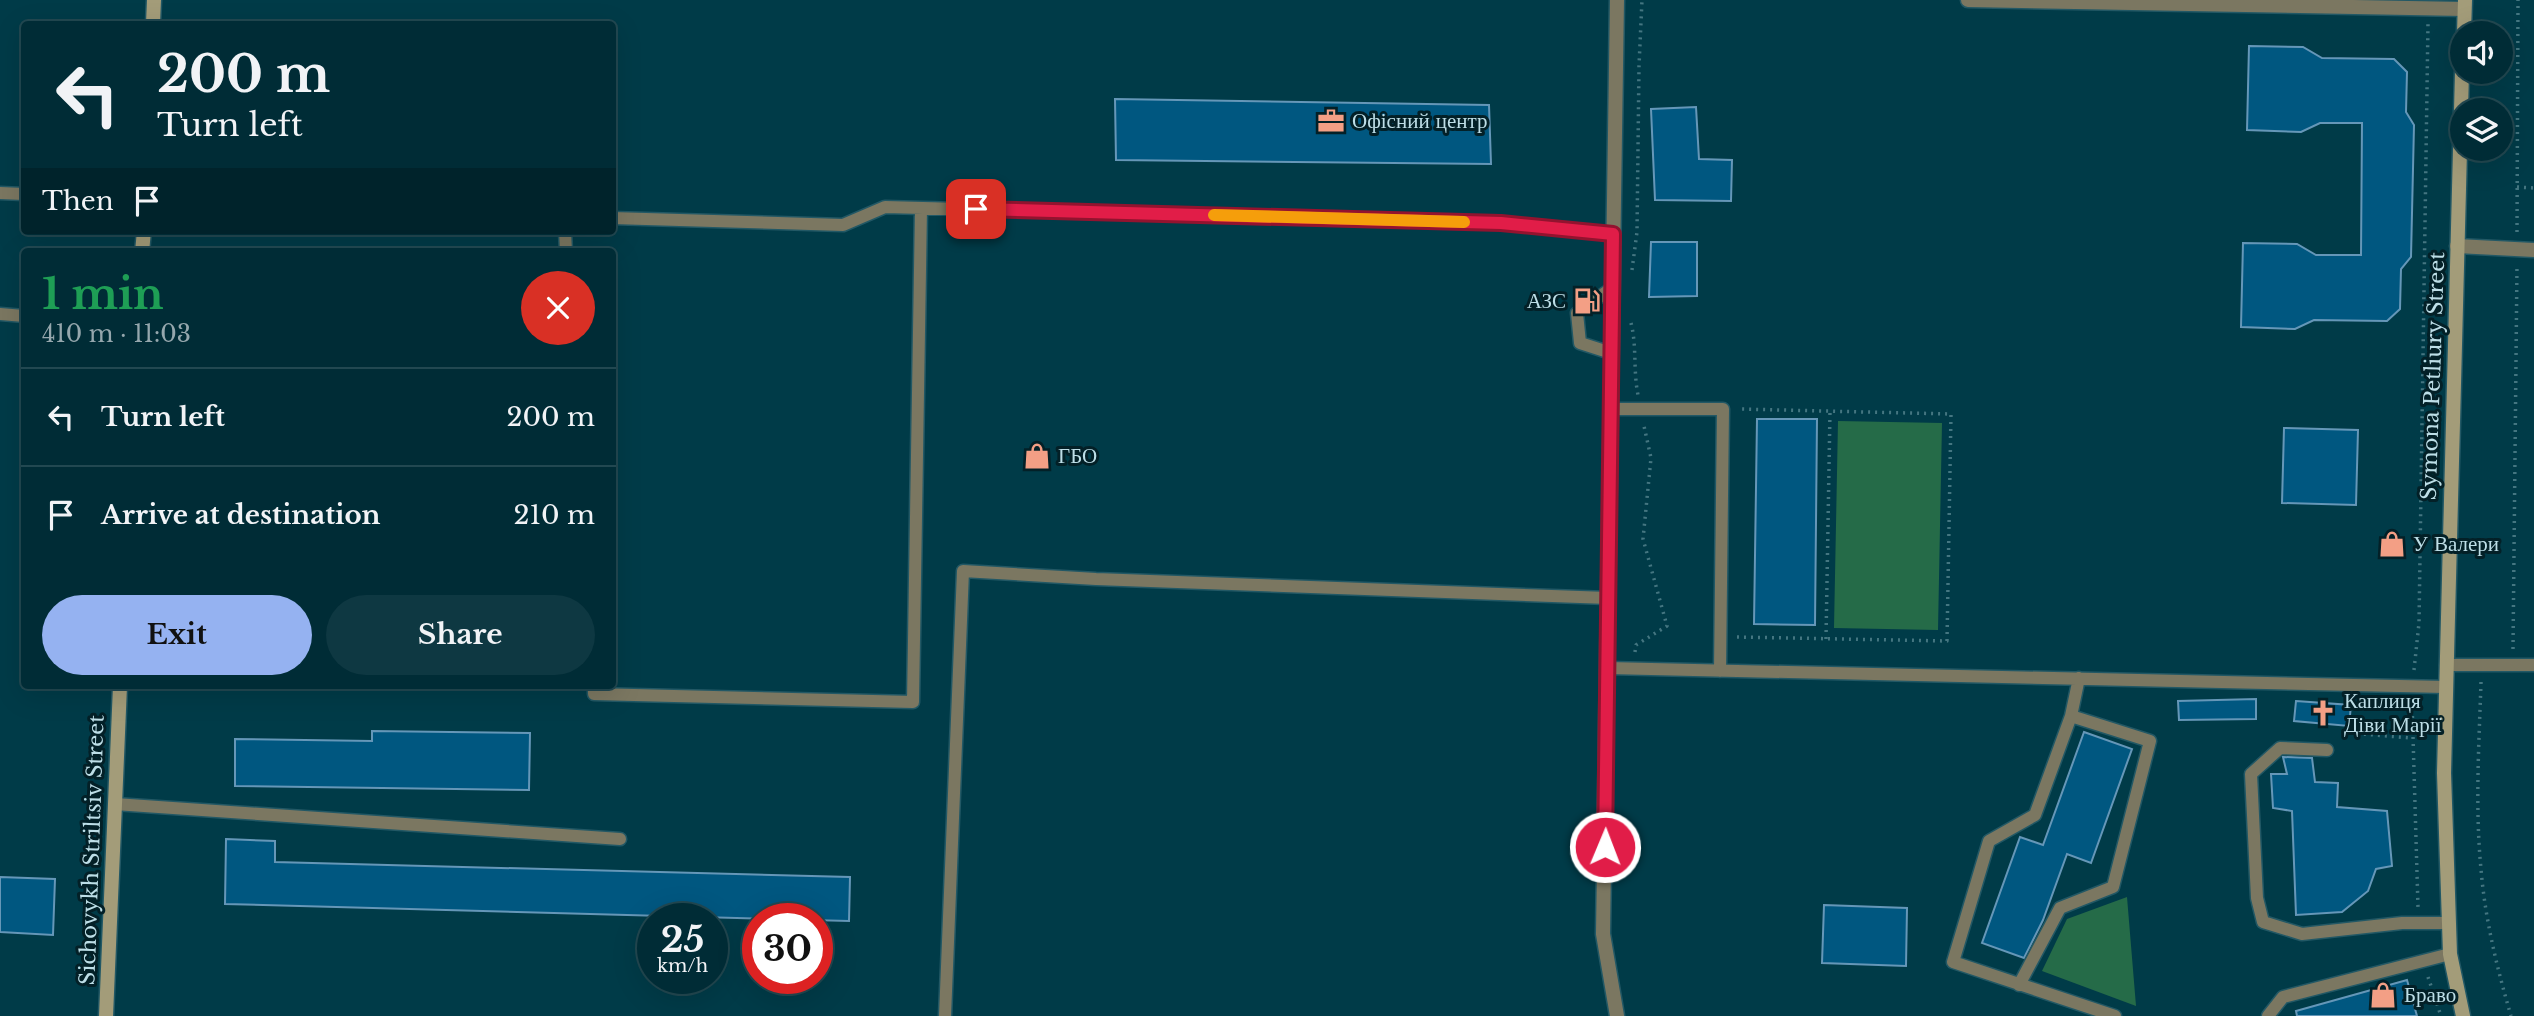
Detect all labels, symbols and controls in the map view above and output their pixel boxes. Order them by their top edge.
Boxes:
map controls [2450,21,2513,161]
button: sound [2450,21,2513,84]
text: 200 m [157,44,330,105]
icon: left [42,49,133,140]
button: layers [2450,98,2513,161]
text: Turn left [157,105,303,145]
office icon: Офісний центр [1316,106,1346,136]
place label: Офісний центр [1352,108,1487,134]
pin [946,179,1006,239]
icon: arrive [128,182,166,220]
text: Then [42,185,114,217]
icon: arrive [957,190,995,228]
street label: Symona Petliury Street [2416,251,2450,501]
text: 1 min [42,268,164,320]
button: close [521,271,595,345]
fuel station icon: АЗС [1572,286,1602,316]
place label: АЗС [1527,288,1566,314]
text: 410 m · 11:03 [42,320,191,348]
icon: left [42,398,80,436]
text: Turn left [101,401,225,433]
text: 200 m [506,401,595,433]
shop icon: ГБО [1022,441,1052,471]
place label: ГБО [1058,443,1097,469]
icon: arrive [42,496,80,534]
text: Arrive at destination [101,499,381,531]
text: 210 m [513,499,595,531]
shop icon: У Валери [2377,529,2407,559]
place label: У Валери [2413,531,2499,557]
button: Exit [42,595,312,675]
button: Share [326,595,595,675]
place label: Каплиця Діви Марії [2344,688,2442,738]
church icon: Каплиця Діви Марії [2308,698,2338,728]
street label: Sichovykh Striltsiv Street [74,714,110,986]
position arrow [1568,810,1642,884]
speed limit sign: 30 [742,903,833,994]
text: 25 [661,918,704,961]
text: km/h [657,955,708,977]
shop icon: Браво [2368,980,2398,1010]
place label: Браво [2404,982,2456,1008]

